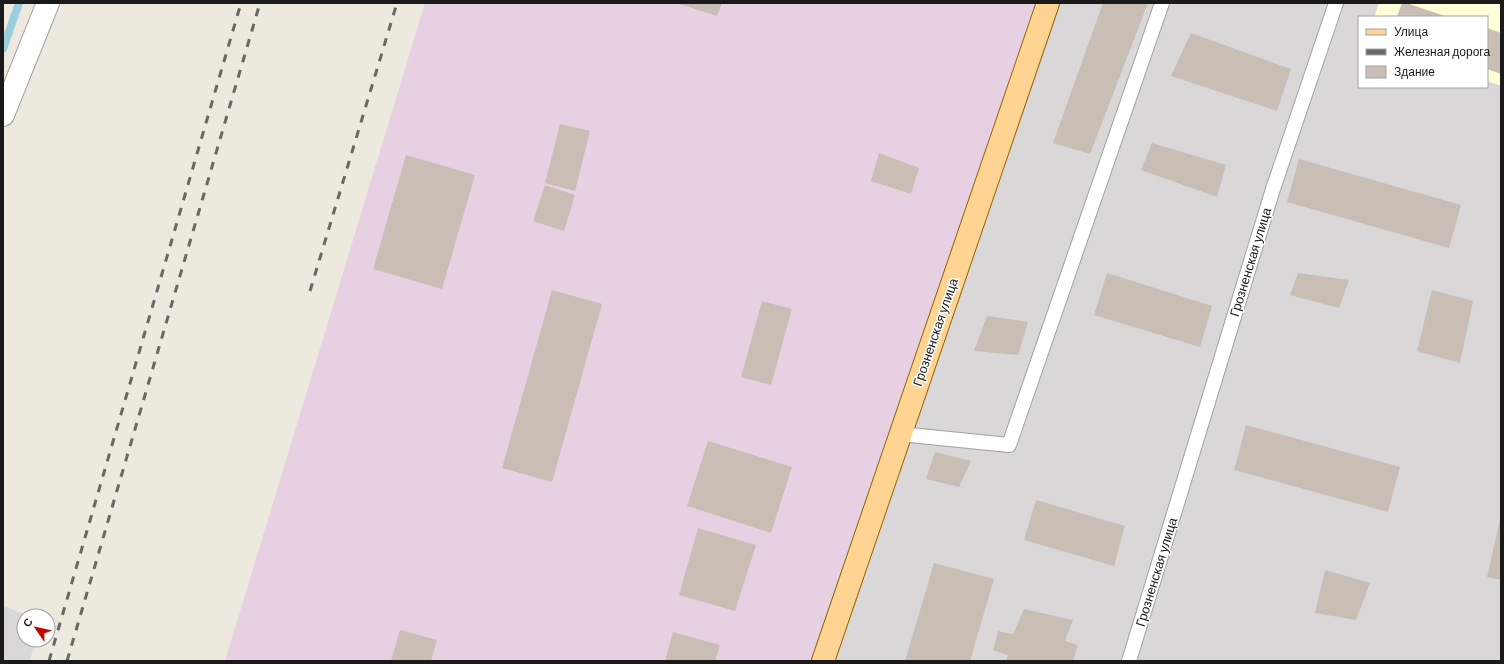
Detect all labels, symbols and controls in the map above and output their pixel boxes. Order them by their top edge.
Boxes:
legend [1358,16,1488,88]
text: Улица [1394,24,1428,39]
text: Железная дорога [1394,44,1490,59]
text: Здание [1394,64,1435,79]
street label: Грозненская улица [1226,205,1274,318]
street label: Грозненская улица [909,275,961,388]
street label: Грозненская улица [1132,515,1180,628]
north arrow [16,608,56,648]
text: С [20,615,35,629]

